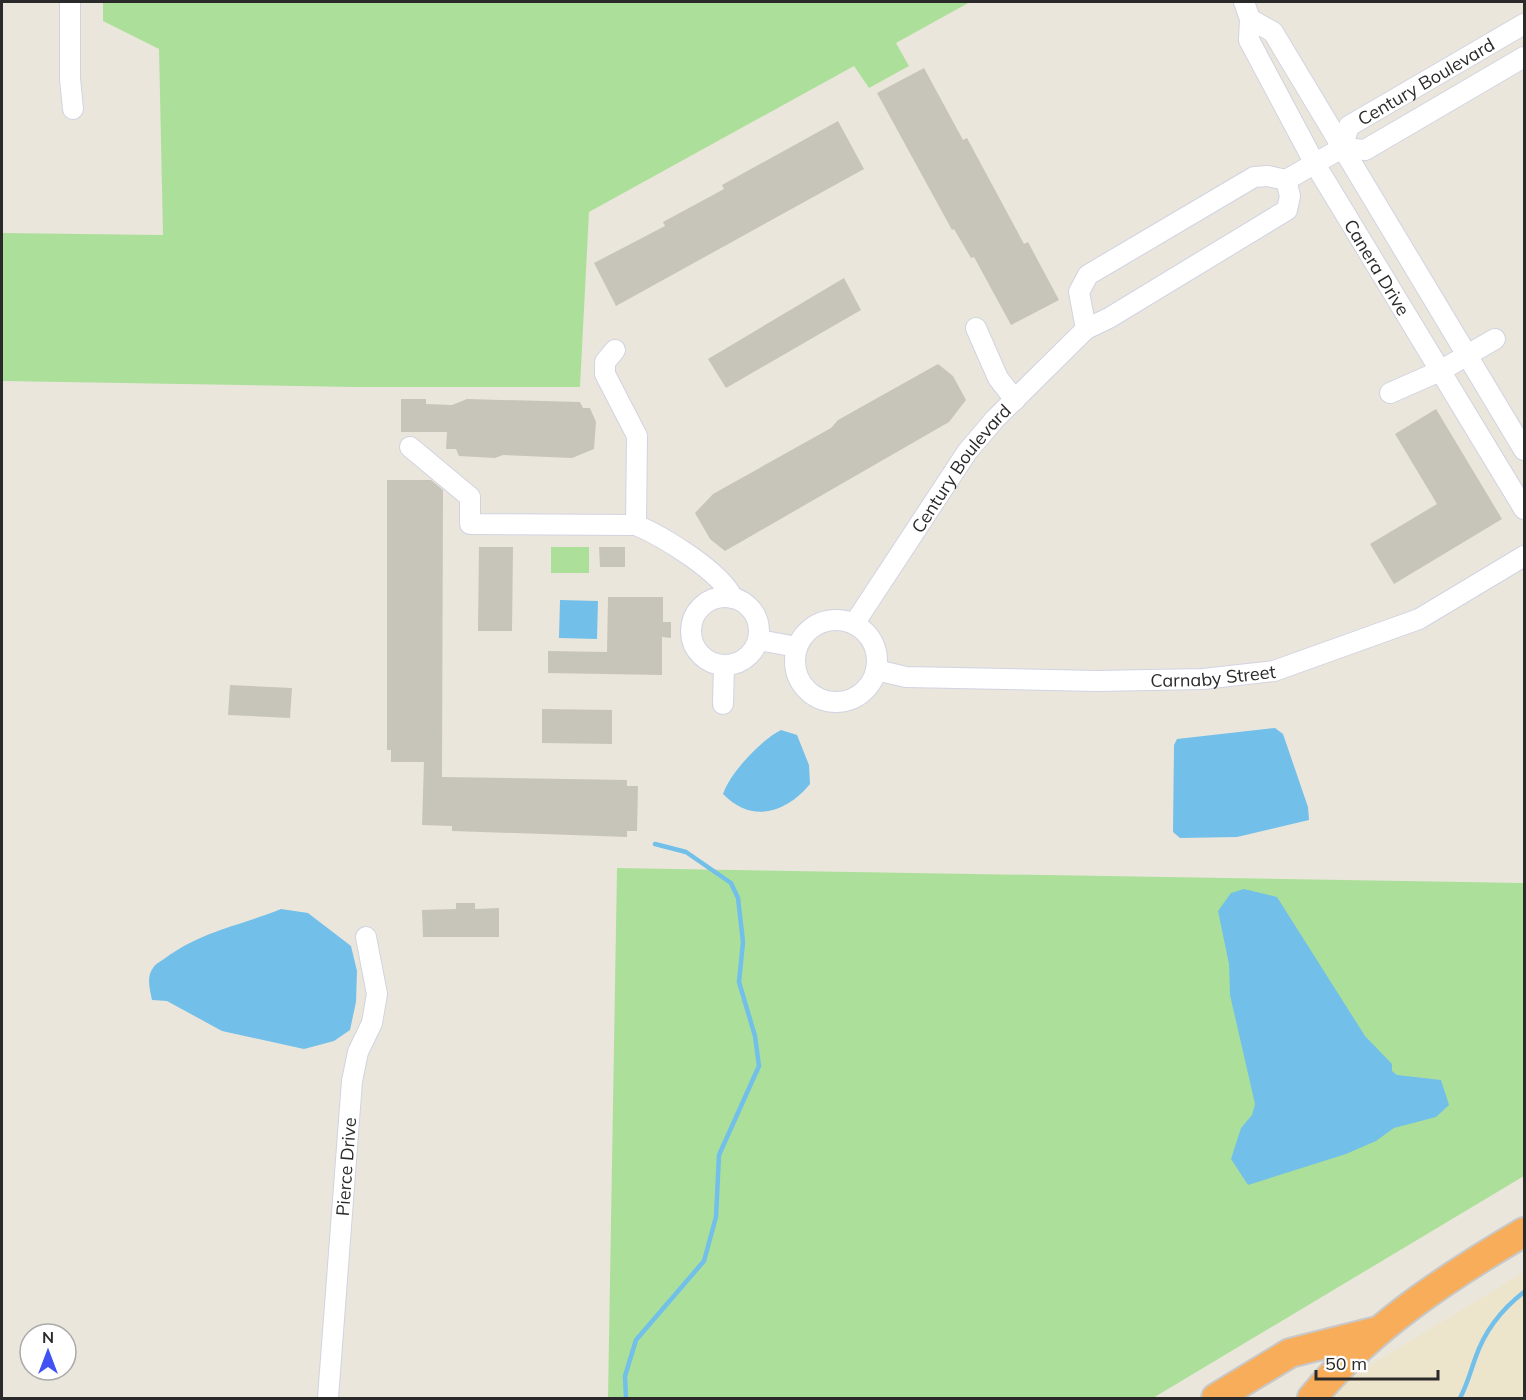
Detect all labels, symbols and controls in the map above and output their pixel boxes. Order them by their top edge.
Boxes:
street label: Century Boulevard [1353,32,1498,130]
street label: Canera Drive [1339,215,1415,319]
street label: Century Boulevard [906,399,1015,537]
street label: Carnaby Street [1150,659,1277,691]
street label: Pierce Drive [330,1116,361,1217]
north arrow [18,1322,78,1382]
text: N [42,1327,54,1347]
scale bar [1316,1343,1438,1381]
text: 50 m [1325,1352,1367,1375]

